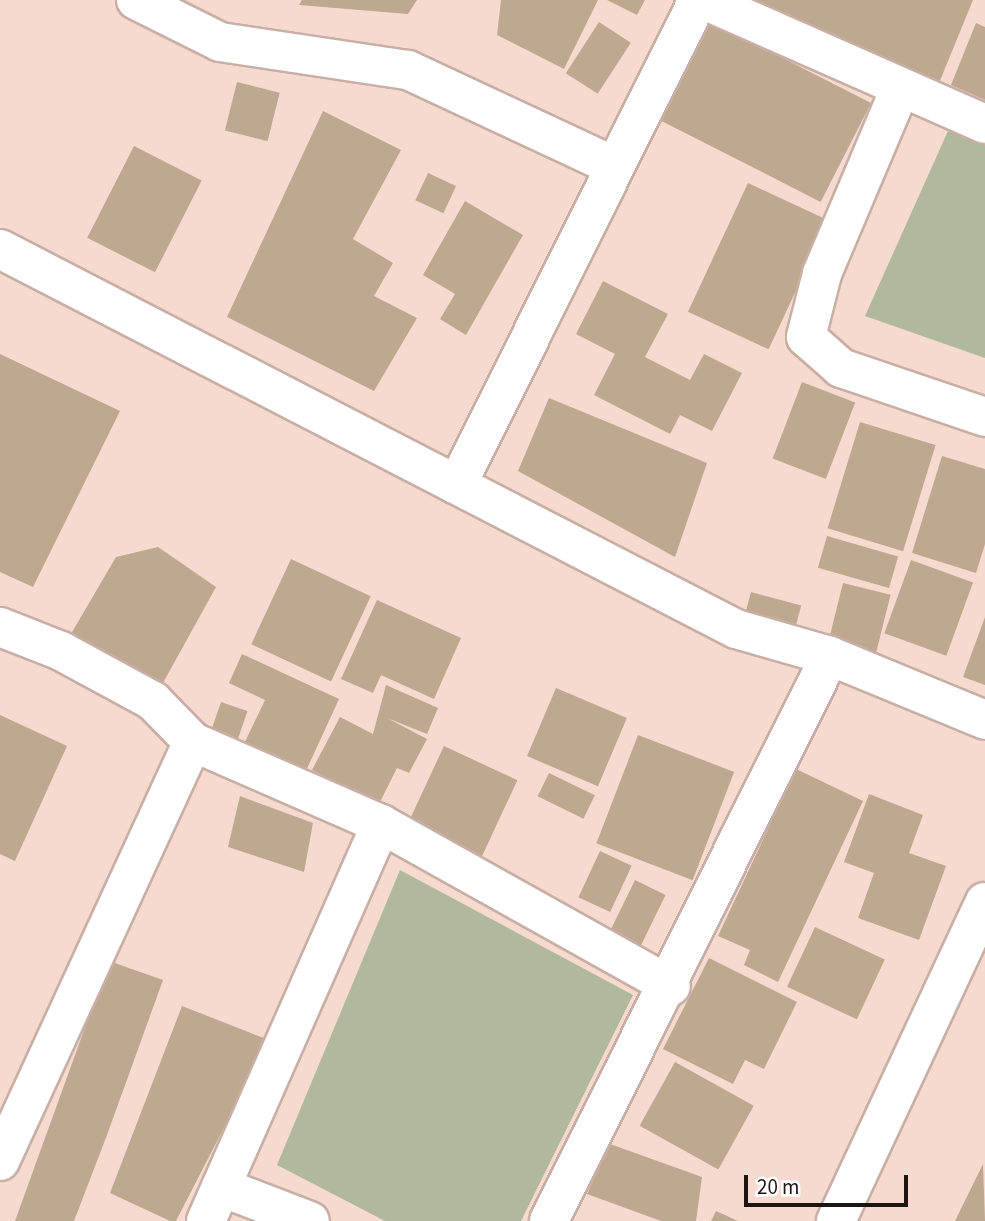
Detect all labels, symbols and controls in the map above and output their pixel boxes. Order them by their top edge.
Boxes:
scale bar [747,1162,912,1206]
text: 20 m [757,1172,799,1202]

